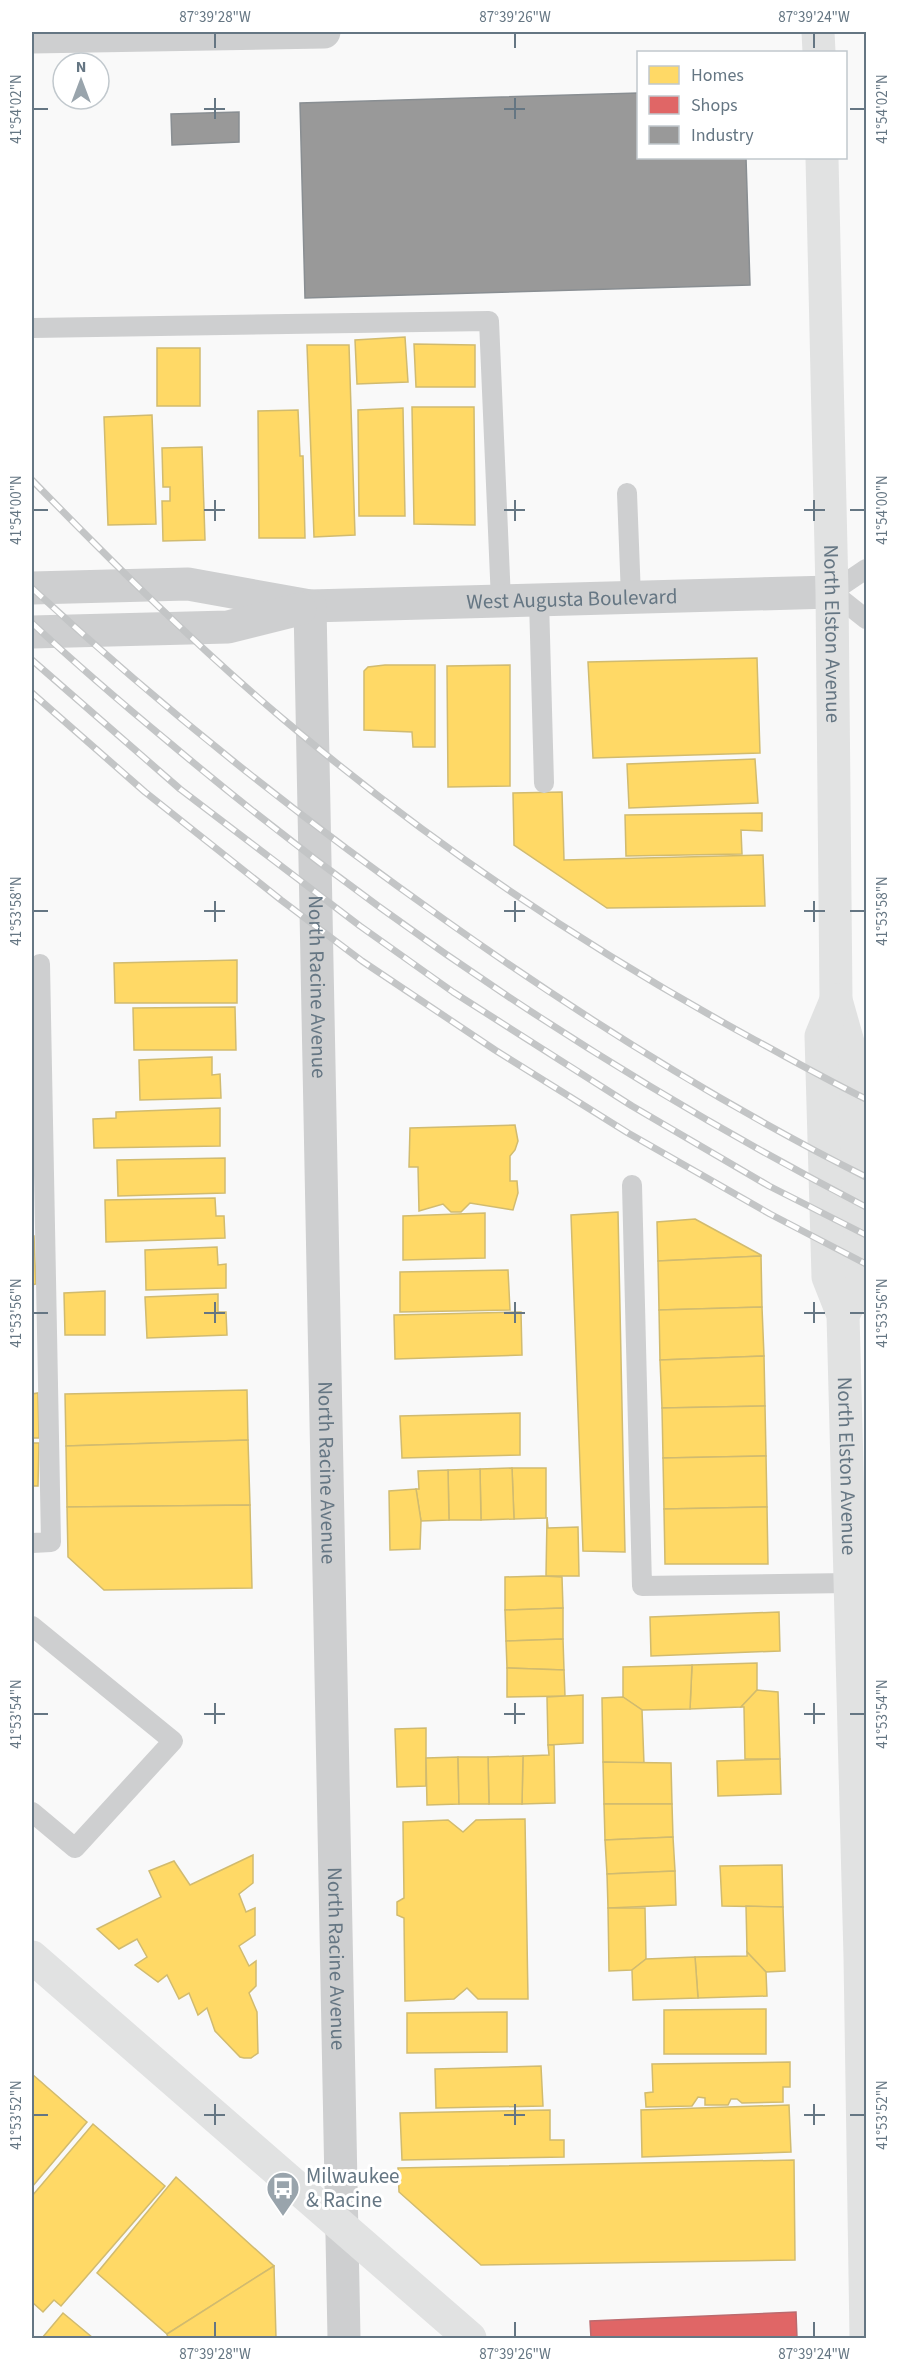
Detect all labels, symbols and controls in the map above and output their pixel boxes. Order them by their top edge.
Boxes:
text: 87°39'28"W [179,7,251,28]
text: 87°39'26"W [479,7,551,28]
text: 87°39'24"W [778,7,850,28]
north arrow [51,51,111,111]
legend [637,51,847,159]
text: N [76,56,86,78]
text: Homes [691,63,744,88]
text: 41°54'02"N [6,74,27,144]
text: 41°54'02"N [872,74,893,144]
text: Shops [691,93,738,118]
text: Industry [691,123,754,148]
text: 41°54'00"N [6,475,27,545]
text: 41°54'00"N [872,475,893,545]
street label: North Elston Avenue [816,544,848,723]
street label: West Augusta Boulevard [466,581,678,617]
text: 41°53'58"N [6,876,27,946]
text: 41°53'58"N [872,876,893,946]
street label: North Racine Avenue [301,895,334,1079]
text: 41°53'56"N [6,1278,27,1348]
text: 41°53'56"N [872,1278,893,1348]
street label: North Elston Avenue [830,1376,864,1556]
street label: North Racine Avenue [310,1381,344,1565]
text: 41°53'54"N [6,1679,27,1749]
text: 41°53'54"N [872,1679,893,1749]
street label: North Racine Avenue [320,1867,353,2051]
text: 41°53'52"N [6,2080,27,2150]
text: 41°53'52"N [872,2080,893,2150]
place label: Milwaukee & Racine [306,2161,400,2215]
bus stop icon: Milwaukee & Racine [265,2170,301,2217]
text: 87°39'28"W [179,2344,251,2365]
text: 87°39'26"W [479,2344,551,2365]
text: 87°39'24"W [778,2344,850,2365]

